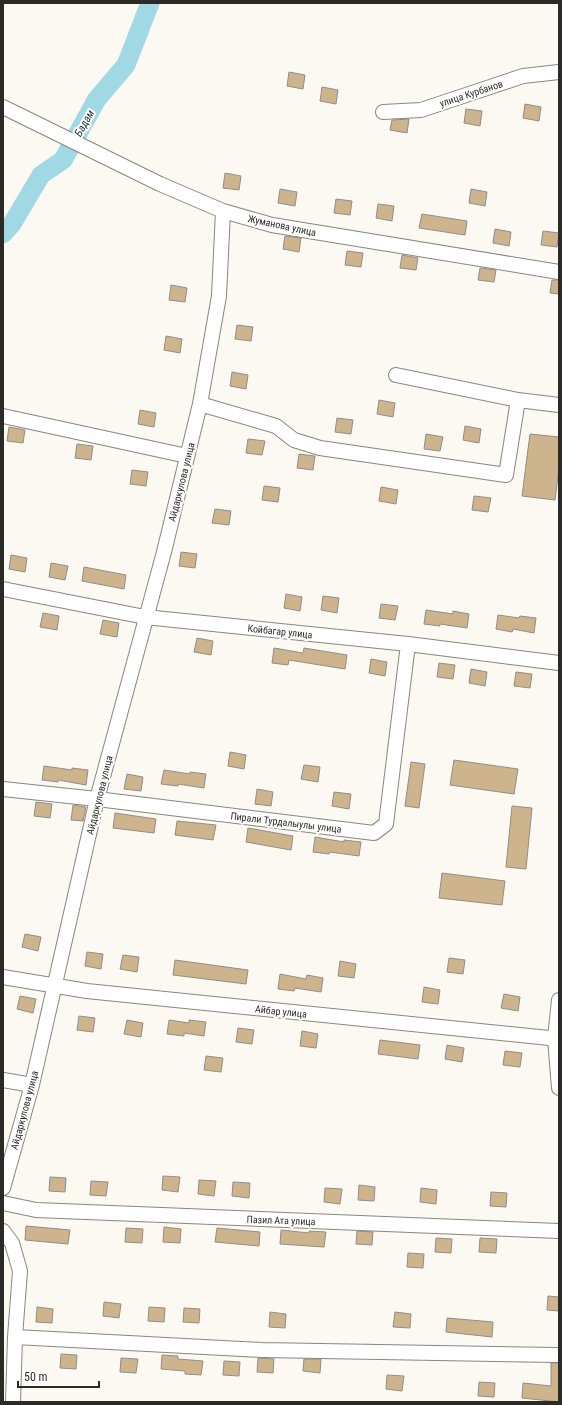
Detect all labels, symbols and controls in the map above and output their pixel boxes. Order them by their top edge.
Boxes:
street label: улица Курбанов [438,78,504,109]
water label: Бадам [72,107,97,139]
street label: Жуманова улица [247,213,317,238]
street label: Айдаркулова улица [166,441,197,523]
street label: Койбагар улица [247,623,313,640]
street label: Айдаркулова улица [84,754,115,836]
street label: Пирали Турдалыулы улица [230,810,342,835]
street label: Айбар улица [255,1003,308,1020]
street label: Айдаркулова улица [9,1069,40,1151]
street label: Пазил Ата улица [246,1214,316,1227]
scale bar [18,1363,99,1389]
text: 50 m [24,1370,48,1384]

